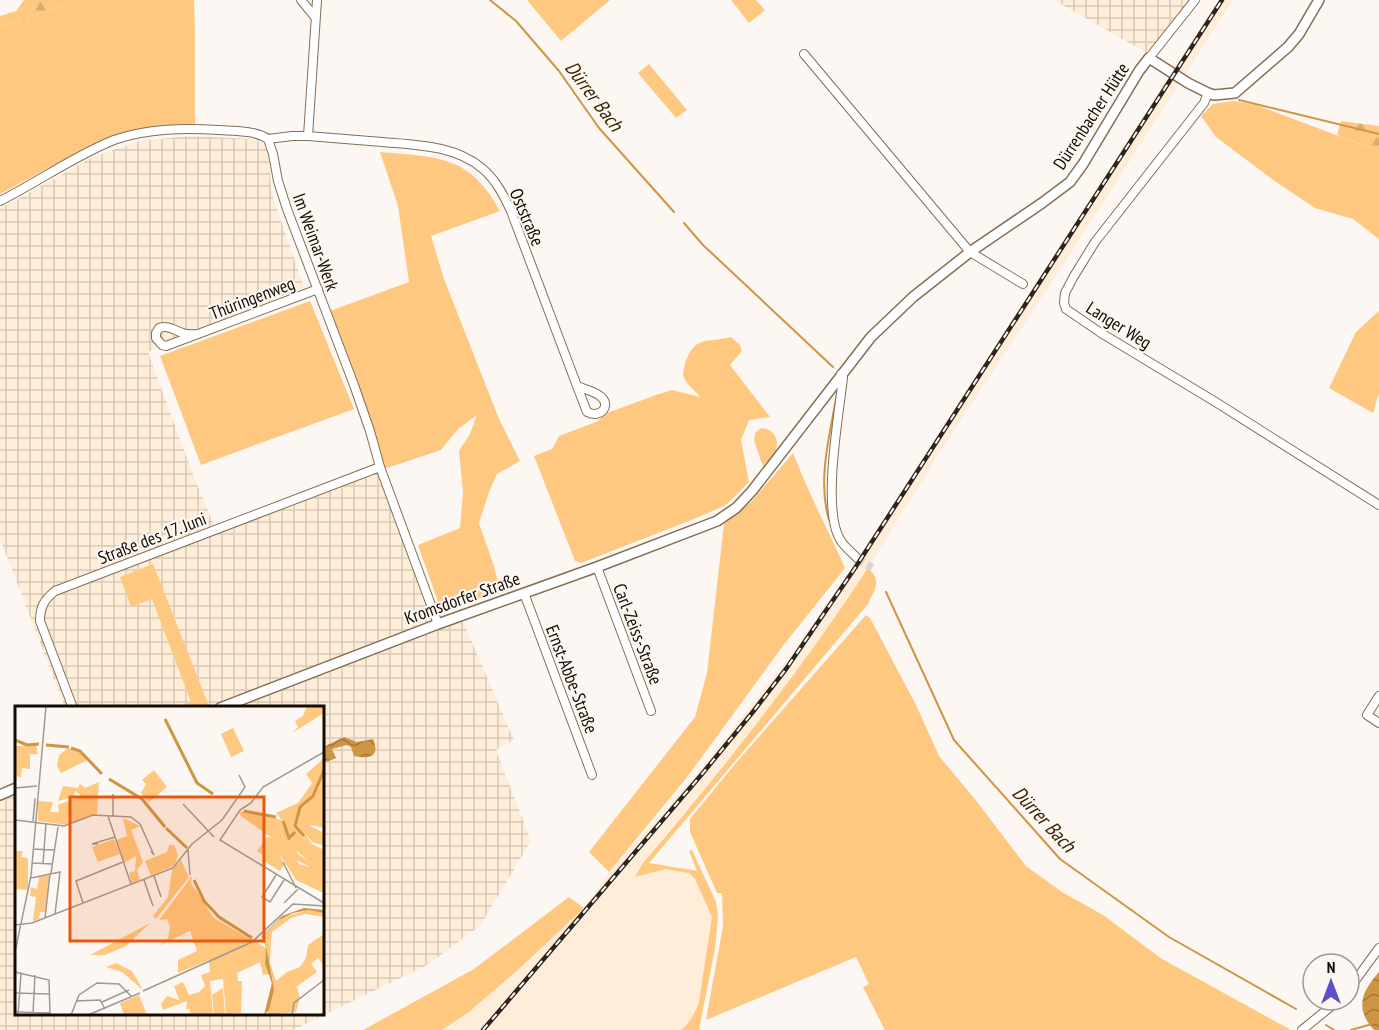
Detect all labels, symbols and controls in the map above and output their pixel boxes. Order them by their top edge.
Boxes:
water label: Dürrer Bach [559,56,630,137]
street label: Dürrenbacher Hütte [1048,58,1134,174]
street label: Oststraße [505,185,549,249]
street label: Im Weimar-Werk [288,190,344,294]
street label: Thüringenweg [206,271,298,325]
street label: Langer Weg [1082,296,1156,354]
street label: Straße des 17. Juni [95,507,209,569]
street label: Kromsdorfer Straße [401,566,523,630]
street label: Carl-Zeiss-Straße [608,580,668,688]
street label: Ernst-Abbe-Straße [541,622,603,736]
inset map [15,706,324,1015]
water label: Dürrer Bach [1007,780,1082,859]
north arrow [1301,952,1361,1012]
text: N [1327,957,1335,977]

